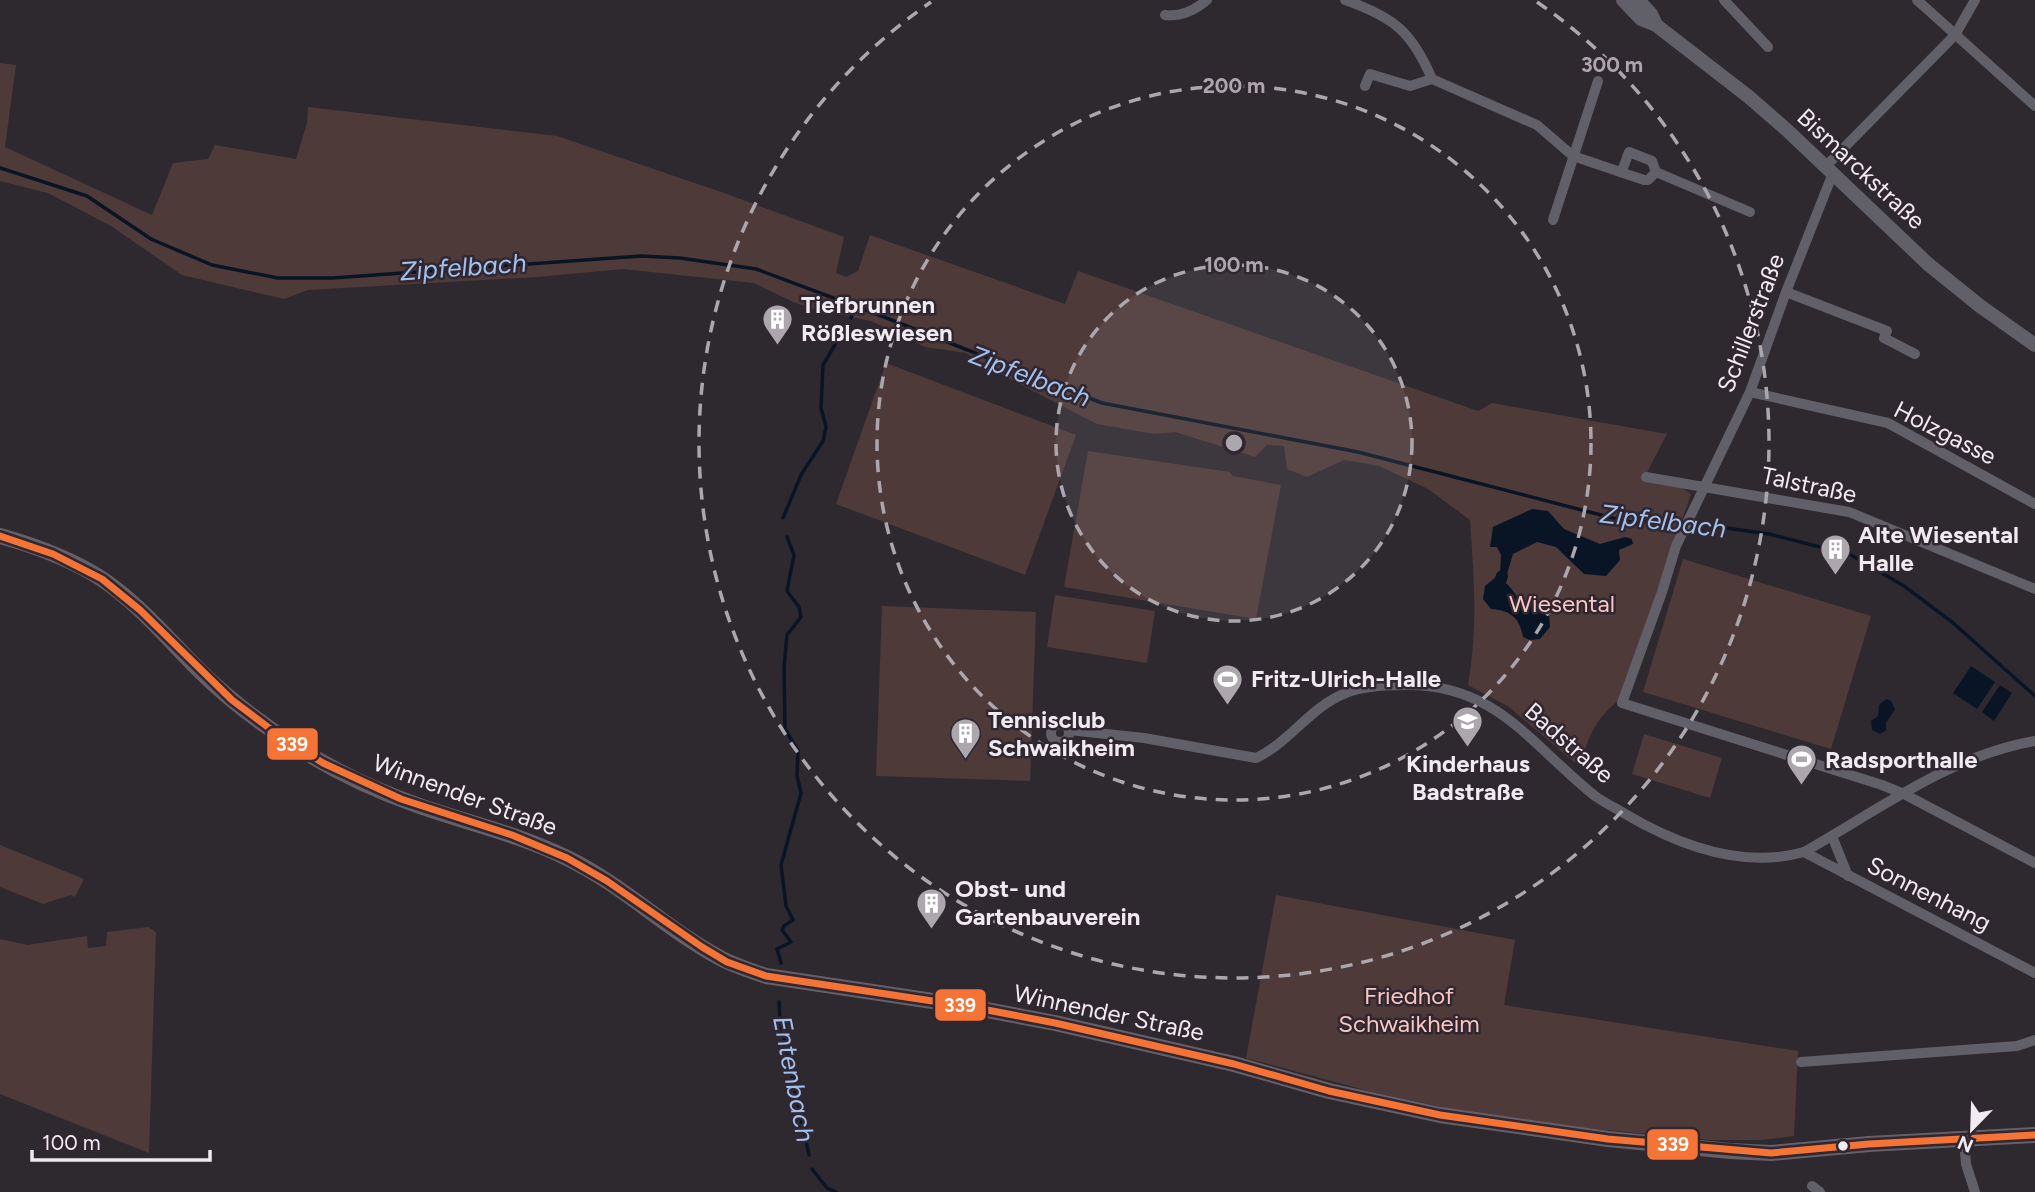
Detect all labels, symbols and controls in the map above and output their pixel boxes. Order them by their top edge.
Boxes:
text: 300 m [1581,52,1643,77]
text: 200 m [1203,73,1265,98]
street label: Bismarckstraße [1791,102,1931,235]
water label: Zipfelbach [399,247,527,287]
street label: Schillerstraße [1711,250,1790,396]
text: 100 m [1204,252,1264,277]
place label: Tiefbrunnen Rößleswiesen [801,290,953,347]
building icon: Tiefbrunnen Rößleswiesen [761,302,795,346]
water label: Zipfelbach [965,338,1095,414]
street label: Holzgasse [1889,394,2001,471]
centre of rings [1222,431,1246,455]
street label: Talstraße [1759,460,1859,509]
water label: Zipfelbach [1598,497,1728,545]
place label: Alte Wiesental Halle [1858,520,2019,577]
building icon: Alte Wiesental Halle [1818,532,1852,576]
park label: Wiesental [1509,589,1615,618]
sports icon: Fritz-Ulrich-Halle [1211,662,1245,706]
place label: Fritz-Ulrich-Halle [1251,664,1441,693]
street label: Badstraße [1519,696,1620,789]
place label: Tennisclub Schwaikheim [988,705,1135,762]
school or university icon: Kinderhaus Badstraße [1451,705,1485,749]
building icon: Tennisclub Schwaikheim [948,717,982,761]
line badge: 339 [266,727,319,761]
text: 339 [276,733,308,756]
sports icon: Radsporthalle [1785,743,1819,787]
place label: Radsporthalle [1825,745,1977,774]
street label: Winnender Straße [369,748,561,841]
place label: Kinderhaus Badstraße [1406,749,1530,806]
street label: Sonnenhang [1862,850,1996,937]
place label: Obst- und Gartenbauverein [955,874,1140,931]
building icon: Obst- und Gartenbauverein [915,886,949,930]
street label: Winnender Straße [1011,978,1207,1047]
park label: Friedhof Schwaikheim [1338,981,1480,1038]
line badge: 339 [934,988,987,1022]
text: 339 [944,994,976,1017]
water label: Entenbach [766,1013,822,1145]
north arrow [1937,1094,2007,1164]
scale bar [32,1118,210,1162]
line badge: 339 [1646,1128,1699,1161]
text: 100 m [42,1130,101,1155]
text: N [1954,1131,1977,1158]
text: 339 [1657,1133,1689,1156]
unlabelled marker [1836,1139,1850,1153]

